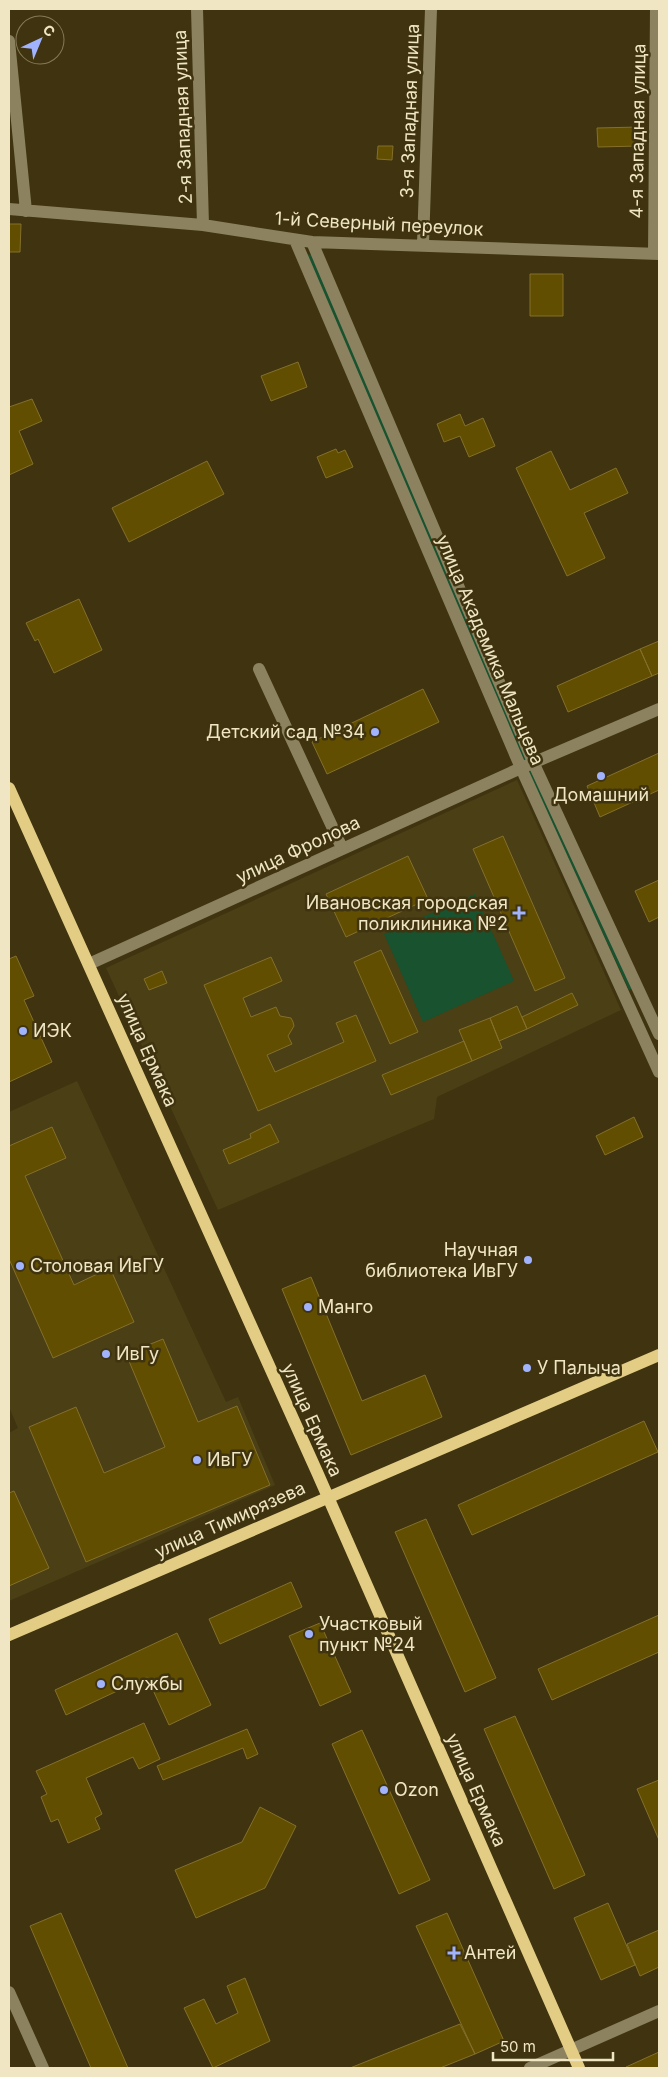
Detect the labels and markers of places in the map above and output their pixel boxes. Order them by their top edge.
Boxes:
place label: Детский сад №34 [206,721,365,742]
marker: Детский сад №34 [369,726,381,738]
marker: Домашний [595,770,607,782]
place label: Домашний [553,784,649,805]
place label: Ивановская городская поликлиника №2 [306,892,508,934]
marker: Ивановская городская поликлиника №2 [512,906,526,920]
place label: ИЭК [33,1020,72,1041]
marker: ИЭК [17,1025,29,1037]
place label: Научная библиотека ИвГУ [365,1239,518,1281]
marker: Научная библиотека ИвГУ [522,1254,534,1266]
place label: Столовая ИвГУ [30,1255,164,1276]
marker: Столовая ИвГУ [14,1260,26,1272]
place label: Манго [318,1296,373,1317]
marker: Манго [302,1301,314,1313]
place label: ИвГу [116,1343,159,1364]
marker: ИвГу [100,1348,112,1360]
place label: У Палыча [537,1357,621,1378]
marker: У Палыча [521,1362,533,1374]
place label: ИвГУ [207,1449,252,1470]
marker: ИвГУ [191,1454,203,1466]
place label: Участковый пункт №24 [319,1613,423,1655]
marker: Участковый пункт №24 [303,1628,315,1640]
place label: Службы [111,1673,183,1694]
marker: Службы [95,1678,107,1690]
place label: Ozon [394,1779,439,1800]
marker: Ozon [378,1784,390,1796]
place label: Антей [464,1942,516,1963]
marker: Антей [448,1947,460,1959]

